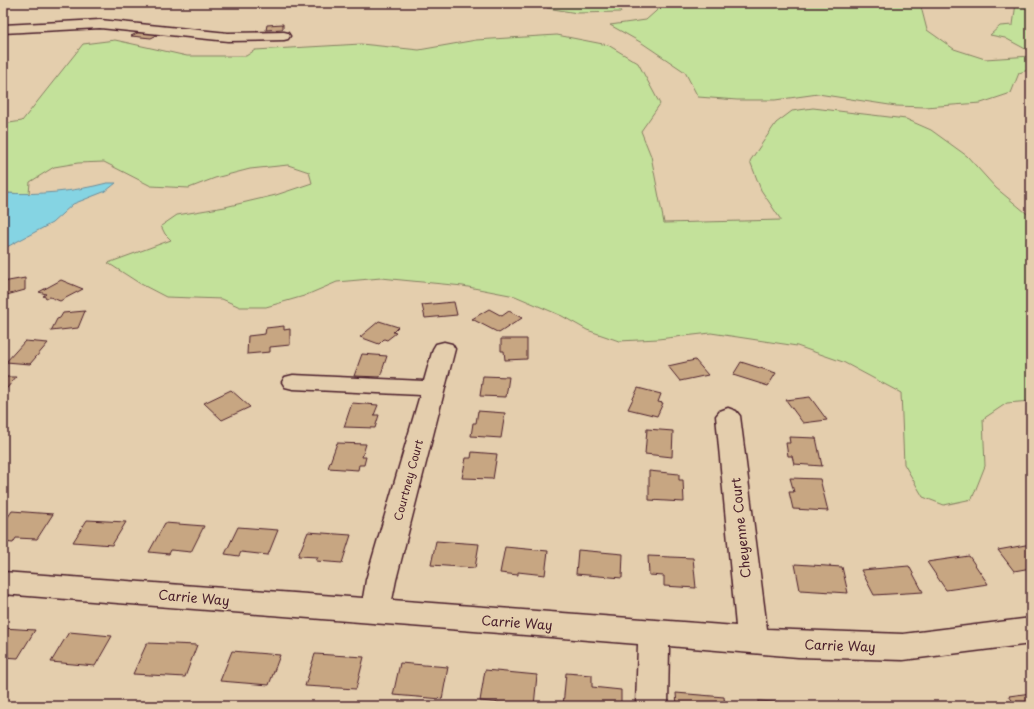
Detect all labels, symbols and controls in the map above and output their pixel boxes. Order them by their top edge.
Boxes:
street label: Courtney Court [389,437,427,522]
street label: Cheyenne Court [725,477,755,579]
street label: Carrie Way [158,584,230,610]
street label: Carrie Way [481,610,553,634]
street label: Carrie Way [804,634,876,656]

